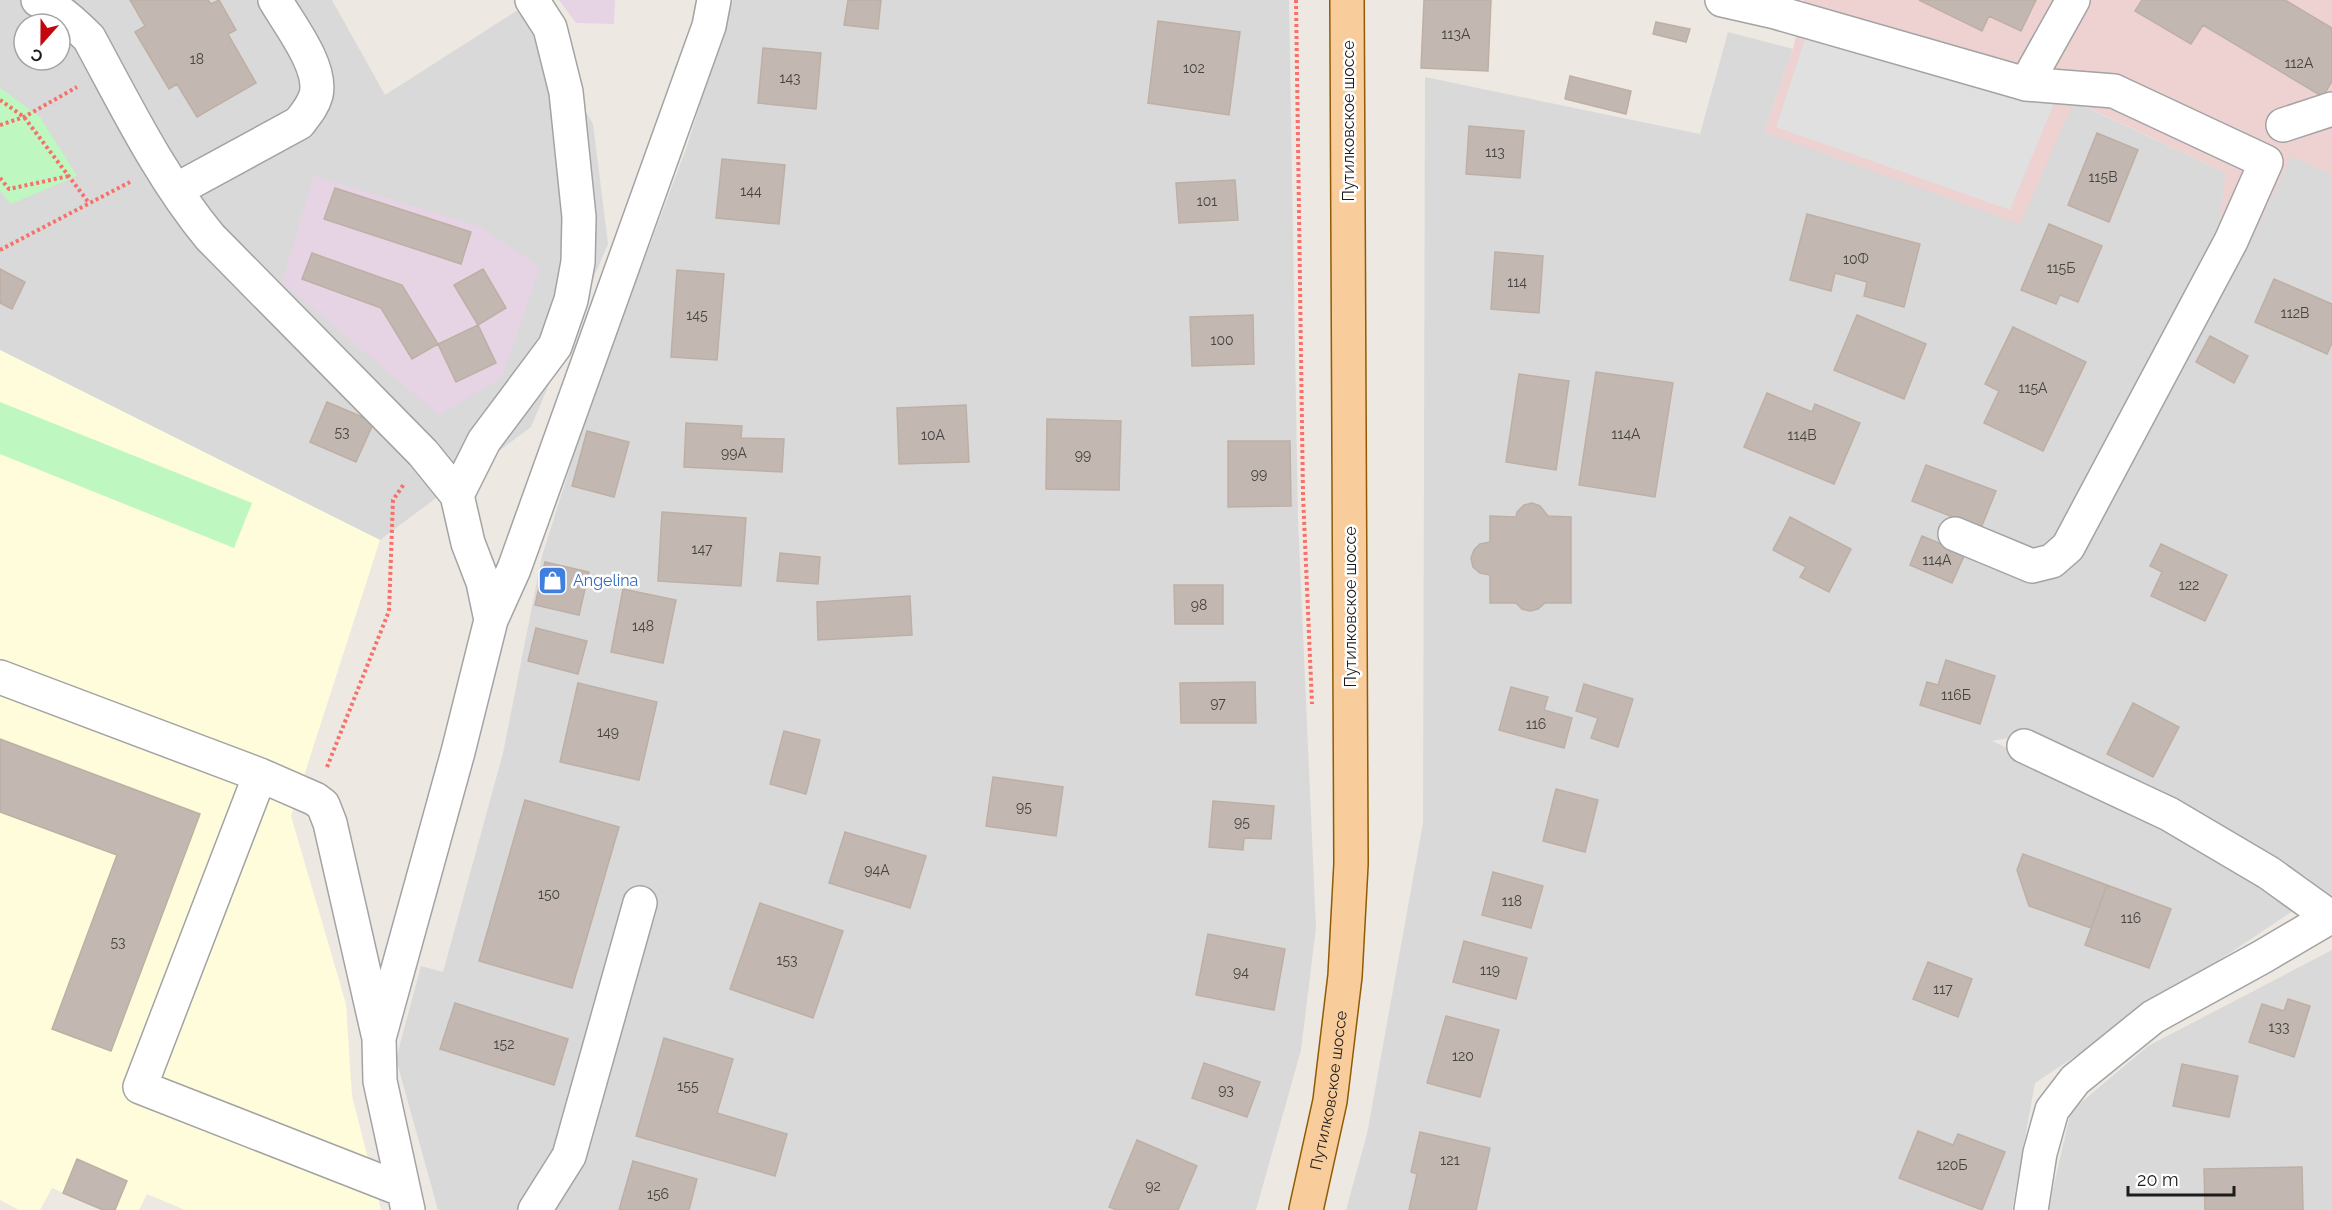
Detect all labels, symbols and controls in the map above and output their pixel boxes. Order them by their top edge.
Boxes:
north arrow [12,12,72,72]
house number: 113А [1442,26,1471,42]
street label: Путилковское шоссе [1339,40,1358,202]
text: С [28,45,45,66]
house number: 18 [190,51,204,67]
house number: 112А [2285,55,2314,71]
house number: 102 [1183,60,1205,76]
house number: 143 [779,70,801,86]
house number: 113 [1485,144,1505,160]
house number: 115В [2089,169,2117,185]
house number: 144 [740,183,762,199]
house number: 101 [1197,193,1217,209]
house number: 10Ф [1843,251,1869,267]
house number: 115Б [2047,260,2075,276]
house number: 114 [1507,274,1527,290]
house number: 112В [2281,305,2309,321]
house number: 145 [686,307,708,323]
house number: 100 [1210,332,1234,348]
house number: 115А [2018,380,2048,396]
house number: 53 [334,424,350,440]
house number: 114А [1611,426,1641,442]
house number: 10А [921,427,945,443]
house number: 114В [1788,427,1816,443]
house number: 99А [721,445,747,461]
house number: 99 [1075,447,1091,463]
house number: 99 [1251,466,1267,482]
street label: Путилковское шоссе [1341,526,1360,688]
house number: 147 [691,541,713,557]
house number: 114А [1922,552,1952,568]
shop icon: Angelina [536,564,568,596]
place label: Angelina [573,571,638,590]
house number: 122 [2179,577,2199,593]
house number: 98 [1191,597,1207,613]
house number: 148 [632,618,654,634]
house number: 116Б [1941,687,1971,703]
house number: 97 [1210,695,1226,711]
house number: 116 [1526,716,1546,732]
house number: 149 [597,724,619,740]
house number: 95 [1016,799,1032,815]
house number: 95 [1234,814,1250,830]
house number: 94А [864,862,890,878]
house number: 150 [538,886,560,902]
house number: 118 [1502,893,1522,909]
house number: 116 [2121,910,2141,926]
house number: 53 [110,934,126,950]
house number: 153 [776,952,798,968]
house number: 119 [1480,962,1500,978]
house number: 94 [1233,964,1249,980]
house number: 117 [1933,981,1953,997]
street label: Путилковское шоссе [1306,1010,1351,1172]
house number: 133 [2269,1019,2289,1035]
house number: 152 [494,1036,514,1052]
house number: 120 [1452,1048,1474,1064]
house number: 155 [677,1078,699,1094]
house number: 93 [1218,1082,1234,1098]
house number: 121 [1440,1152,1460,1168]
house number: 120Б [1937,1157,1967,1173]
scale bar [2128,1159,2234,1197]
text: 20 m [2137,1169,2179,1190]
house number: 92 [1145,1178,1161,1194]
house number: 156 [647,1186,669,1202]

